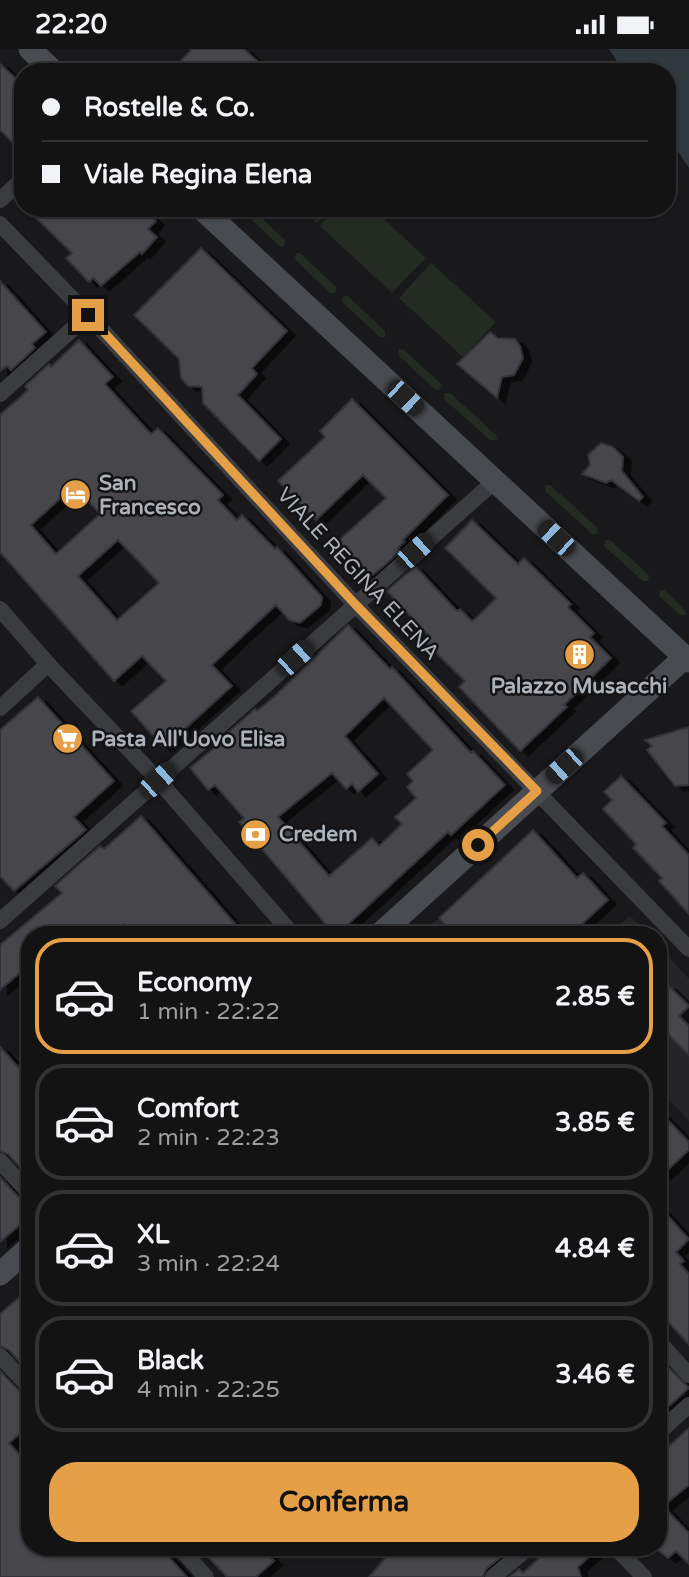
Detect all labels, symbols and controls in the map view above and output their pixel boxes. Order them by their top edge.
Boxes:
text: 22:20 [35,9,107,40]
text: Rostelle & Co. [84,92,255,123]
text: Viale Regina Elena [84,159,312,190]
route end [72,299,104,331]
car [383,376,428,420]
place label: San Francesco [99,471,201,520]
hotel icon: San Francesco [59,478,93,512]
street label: VIALE REGINA ELENA [272,483,444,665]
car [534,516,579,560]
car [393,529,438,573]
car [273,636,318,680]
building icon: Palazzo Musacchi [562,637,596,671]
place label: Palazzo Musacchi [491,674,667,699]
supermarket icon: Pasta All'Uovo Elisa [51,722,85,756]
place label: Pasta All'Uovo Elisa [91,727,285,752]
car [542,744,587,788]
car [136,758,181,802]
bank icon: Credem [239,817,273,851]
place label: Credem [279,822,357,847]
route start [462,829,494,861]
icon: car [53,965,116,1028]
text: Economy [137,967,252,998]
text: 2.85 € [555,981,635,1012]
text: 1 min · 22:22 [137,998,280,1026]
icon: car [53,1091,116,1154]
text: Comfort [137,1093,239,1124]
text: 3.85 € [555,1107,635,1138]
text: 2 min · 22:23 [137,1124,280,1152]
icon: car [53,1217,116,1280]
text: XL [137,1219,169,1250]
text: 4.84 € [555,1233,635,1264]
text: 3 min · 22:24 [137,1250,280,1278]
icon: car [53,1343,116,1406]
text: Black [137,1345,204,1376]
text: 3.46 € [555,1359,635,1390]
text: 4 min · 22:25 [137,1376,280,1404]
button: Conferma [49,1462,639,1542]

